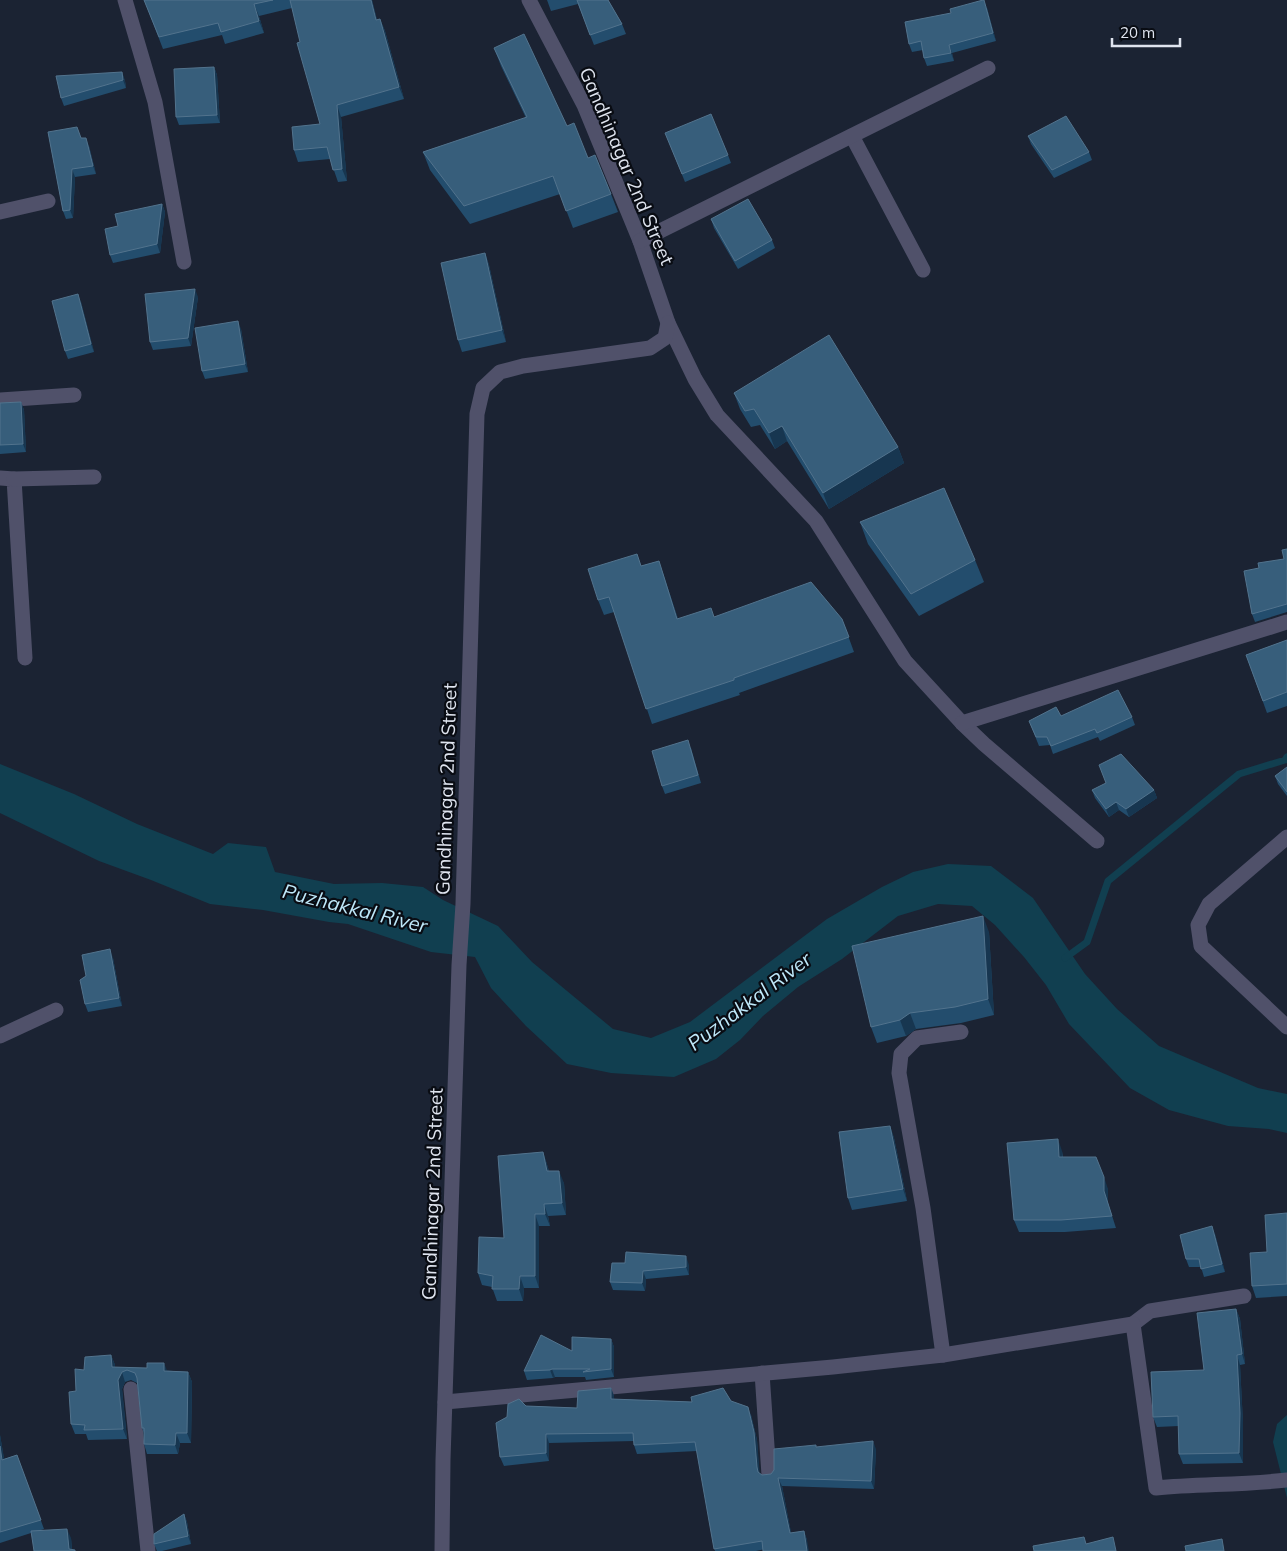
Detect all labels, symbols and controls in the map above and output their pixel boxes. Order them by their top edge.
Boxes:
scale bar [1112,15,1180,47]
text: 20 m [1120,23,1155,42]
street label: Gandhinagar 2nd Street [575,64,680,269]
street label: Gandhinagar 2nd Street [430,682,462,895]
water label: Puzhakkal River [280,878,431,938]
water label: Puzhakkal River [682,946,816,1056]
street label: Gandhinagar 2nd Street [416,1087,448,1300]

